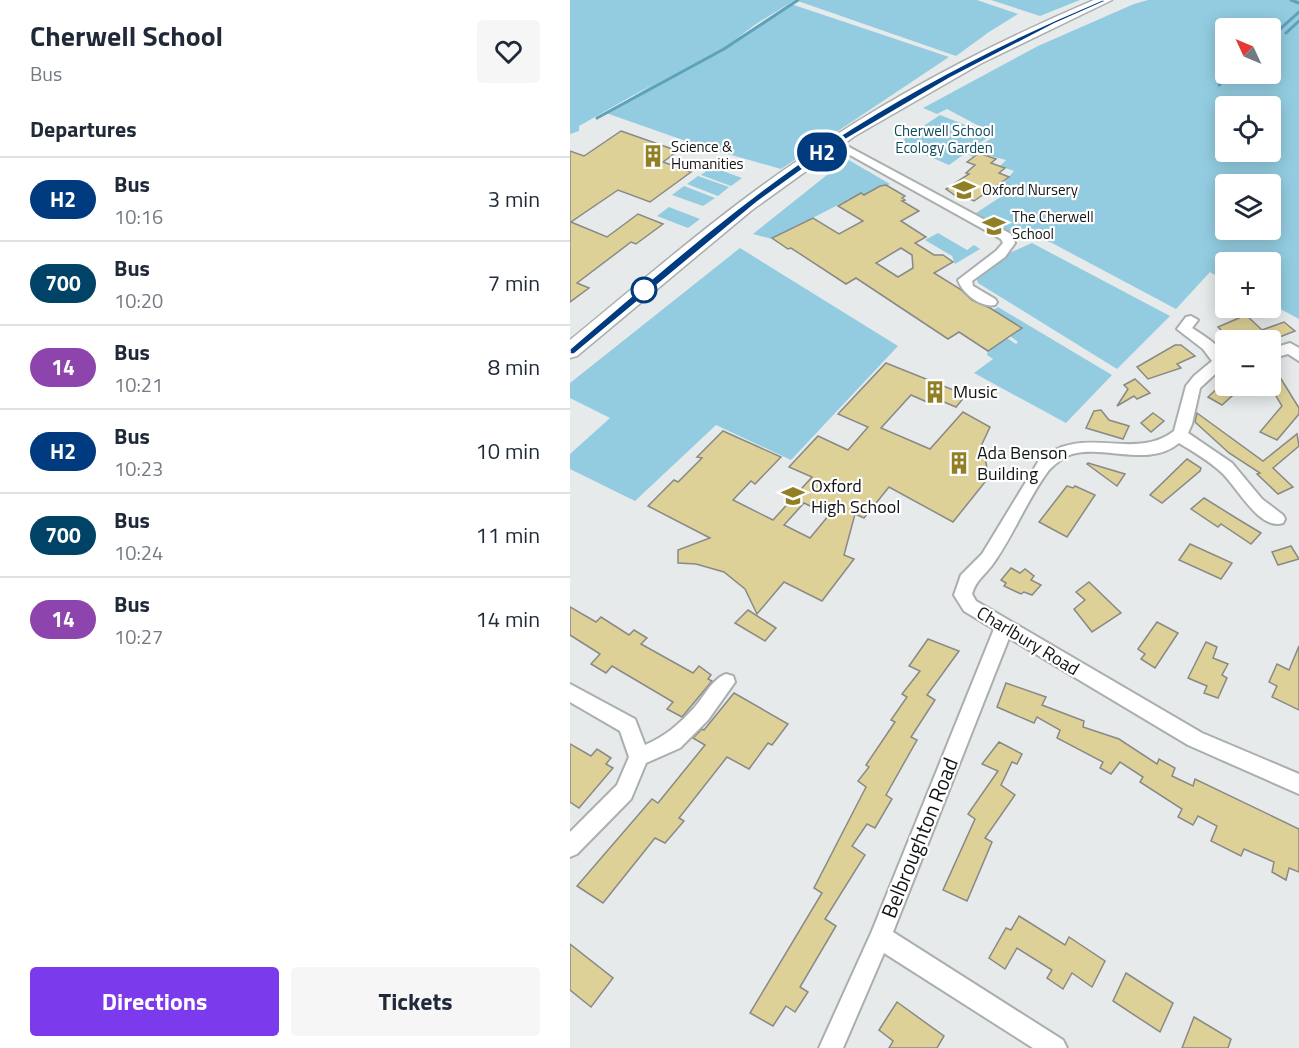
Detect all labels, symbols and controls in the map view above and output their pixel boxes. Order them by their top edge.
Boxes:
text: Cherwell School [30,14,223,57]
north arrow [1215,18,1281,84]
map controls [1215,18,1281,396]
button: heart [477,20,540,83]
text: Bus [30,58,62,89]
button: locate [1215,96,1281,162]
text: Departures [30,112,137,146]
park label: Cherwell School Ecology Garden [894,119,994,159]
line badge: H2 [795,132,849,172]
place label: Science & Humanities [671,135,744,175]
text: H2 [809,136,835,168]
building icon: Science & Humanities [640,143,666,169]
text: Bus [114,167,150,201]
button: layers [1215,174,1281,240]
school or university icon: Oxford Nursery [951,177,977,203]
place label: Oxford Nursery [982,178,1078,201]
text: 3 min [488,182,540,216]
text: H2 [50,183,76,215]
text: 10:16 [114,201,163,232]
place label: The Cherwell School [1012,205,1094,245]
school or university icon: The Cherwell School [981,213,1007,239]
text: Bus [114,251,150,285]
button: + [1215,252,1281,318]
text: 7 min [488,266,540,300]
text: 700 [45,267,81,299]
unlabelled marker [631,277,657,303]
text: 10:20 [114,285,163,316]
button: − [1215,330,1281,396]
text: Bus [114,335,150,369]
text: 8 min [488,350,540,384]
text: 14 [51,351,75,383]
text: 10:21 [114,369,163,400]
place label: Music [953,378,998,405]
building icon: Music [922,379,948,405]
text: Bus [114,419,150,453]
text: 10 min [475,434,540,468]
text: H2 [50,435,76,467]
place label: Ada Benson Building [977,439,1068,487]
building icon: Ada Benson Building [946,450,972,476]
text: 10:23 [114,453,163,484]
place label: Oxford High School [811,472,900,520]
school or university icon: Oxford High School [780,483,806,509]
text: Bus [114,503,150,537]
text: 11 min [475,518,540,552]
text: 700 [45,519,81,551]
text: 10:24 [114,537,163,568]
text: Bus [114,587,150,621]
street label: Charlbury Road [972,599,1085,682]
text: 14 min [475,602,540,636]
text: 14 [51,603,75,635]
text: 10:27 [114,621,163,652]
street label: Belbroughton Road [872,753,966,923]
button: Directions [30,967,279,1036]
button: Tickets [291,967,540,1036]

